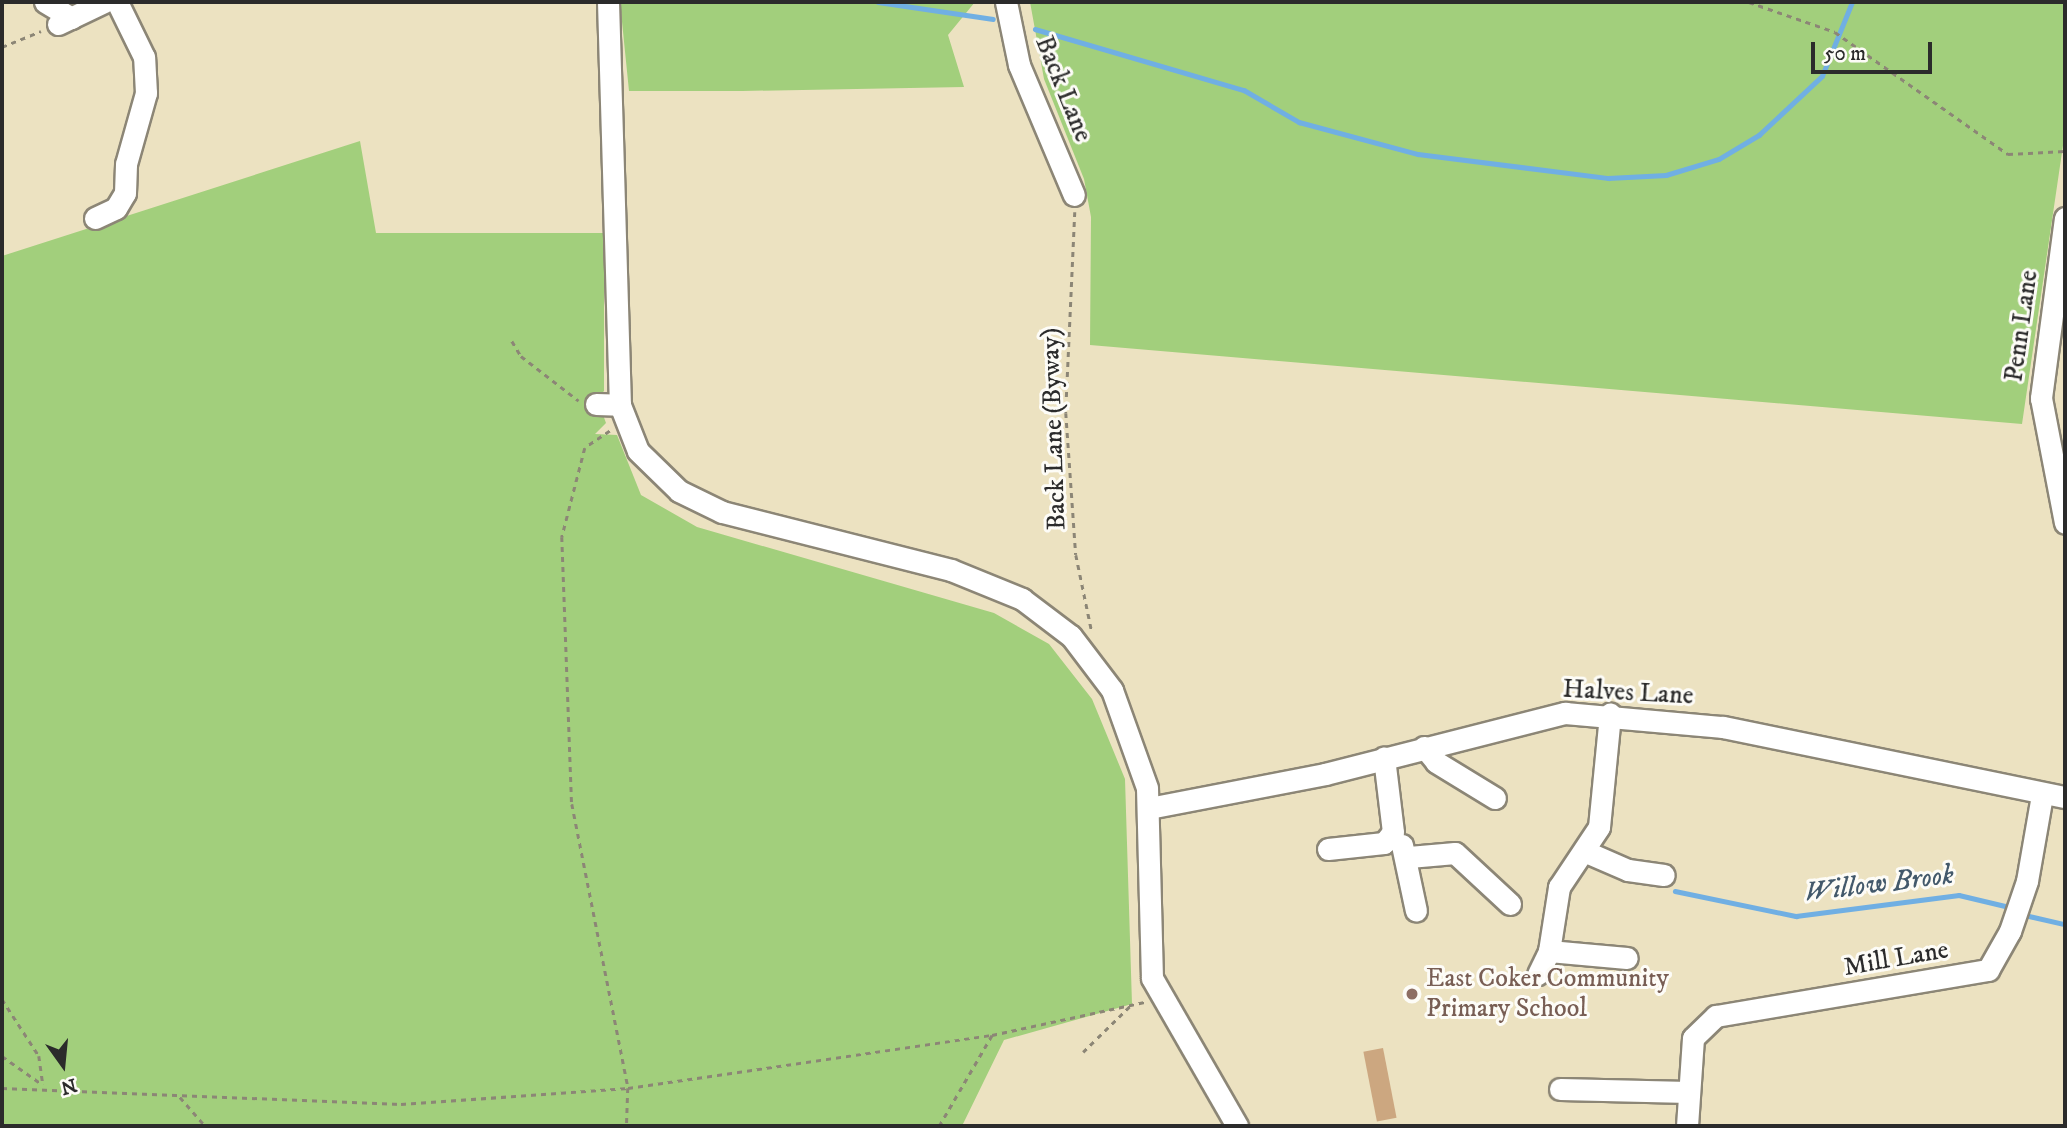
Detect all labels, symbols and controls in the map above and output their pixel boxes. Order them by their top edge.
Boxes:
scale bar [1815,28,1936,72]
street label: Back Lane [1028,32,1098,146]
text: 50 m [1824,41,1866,67]
street label: Penn Lane [1999,268,2045,384]
street label: Back Lane (Byway) [1035,327,1073,531]
street label: Halves Lane [1562,674,1694,712]
water label: Willow Brook [1802,858,1956,910]
street label: Mill Lane [1841,934,1951,984]
place label: East Coker Community Primary School [1426,963,1669,1024]
marker: East Coker Community Primary School [1404,986,1420,1002]
north arrow [28,1030,98,1100]
text: N [58,1073,79,1099]

